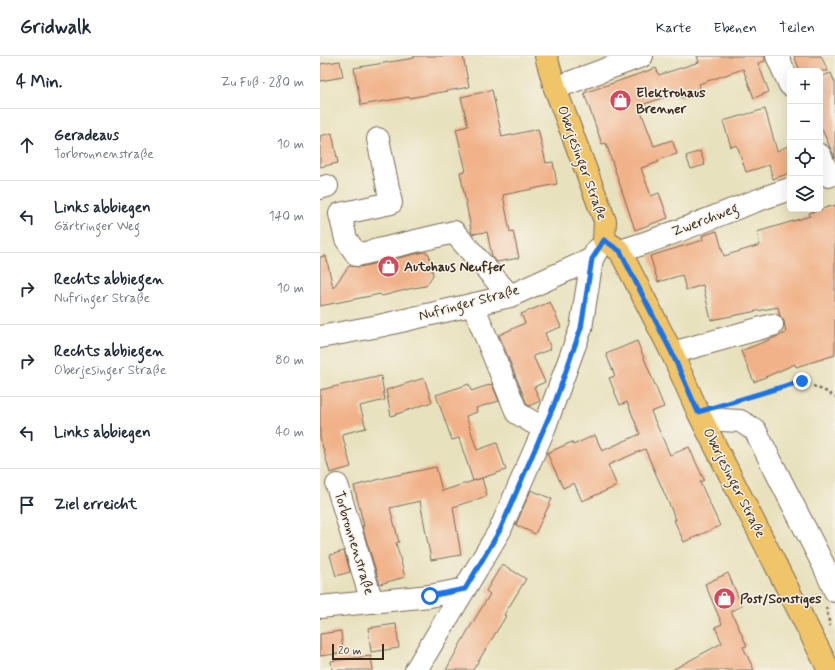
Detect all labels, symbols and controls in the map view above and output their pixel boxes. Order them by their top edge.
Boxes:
text: Gridwalk [20,15,91,40]
text: Karte [656,19,691,37]
text: Ebenen [713,19,757,37]
text: Teilen [779,19,815,37]
map controls [787,68,823,212]
button: + [787,68,823,104]
text: 4 Min. [16,71,62,93]
text: Zu Fuß · 280 m [221,74,304,91]
place label: Elektrohaus Brenner [636,84,706,118]
shop icon: Elektrohaus Brenner [607,88,633,114]
street label: Oberjesinger Straße [551,103,611,224]
button: − [787,104,823,140]
text: Geradeaus [54,126,119,146]
icon: ahead [16,134,38,156]
text: 10 m [277,136,304,153]
button: locate [787,140,823,176]
text: Torbronnenstraße [54,146,154,163]
button: layers [787,176,823,212]
text: Links abbiegen [54,198,151,218]
street label: Zwerchweg [669,199,742,243]
icon: left [16,206,38,228]
text: 140 m [269,208,304,225]
text: Gärtringer Weg [54,218,140,235]
shop icon: Autohaus Neuffer [375,254,401,280]
place label: Autohaus Neuffer [404,258,505,276]
text: Rechts abbiegen [54,270,164,290]
icon: right [16,278,38,300]
text: 10 m [277,280,304,297]
street label: Nufringer Straße [417,281,522,327]
text: Nufringer Straße [54,290,150,307]
text: Rechts abbiegen [54,342,164,362]
icon: right [16,350,38,372]
text: 80 m [275,352,304,369]
text: Oberjesinger Straße [54,362,166,379]
route end [793,372,811,390]
icon: left [16,422,38,444]
text: Links abbiegen [54,423,151,443]
text: 40 m [275,424,304,441]
street label: Oberjesinger Straße [697,425,769,542]
street label: Torbronnenstraße [330,489,378,597]
icon: arrive [16,494,38,516]
text: Ziel erreicht [54,495,137,515]
shop icon: Post/Sonstiges [712,586,738,612]
route start [421,587,439,605]
place label: Post/Sonstiges [740,590,822,609]
scale bar [332,642,384,661]
text: 20 m [338,644,361,658]

